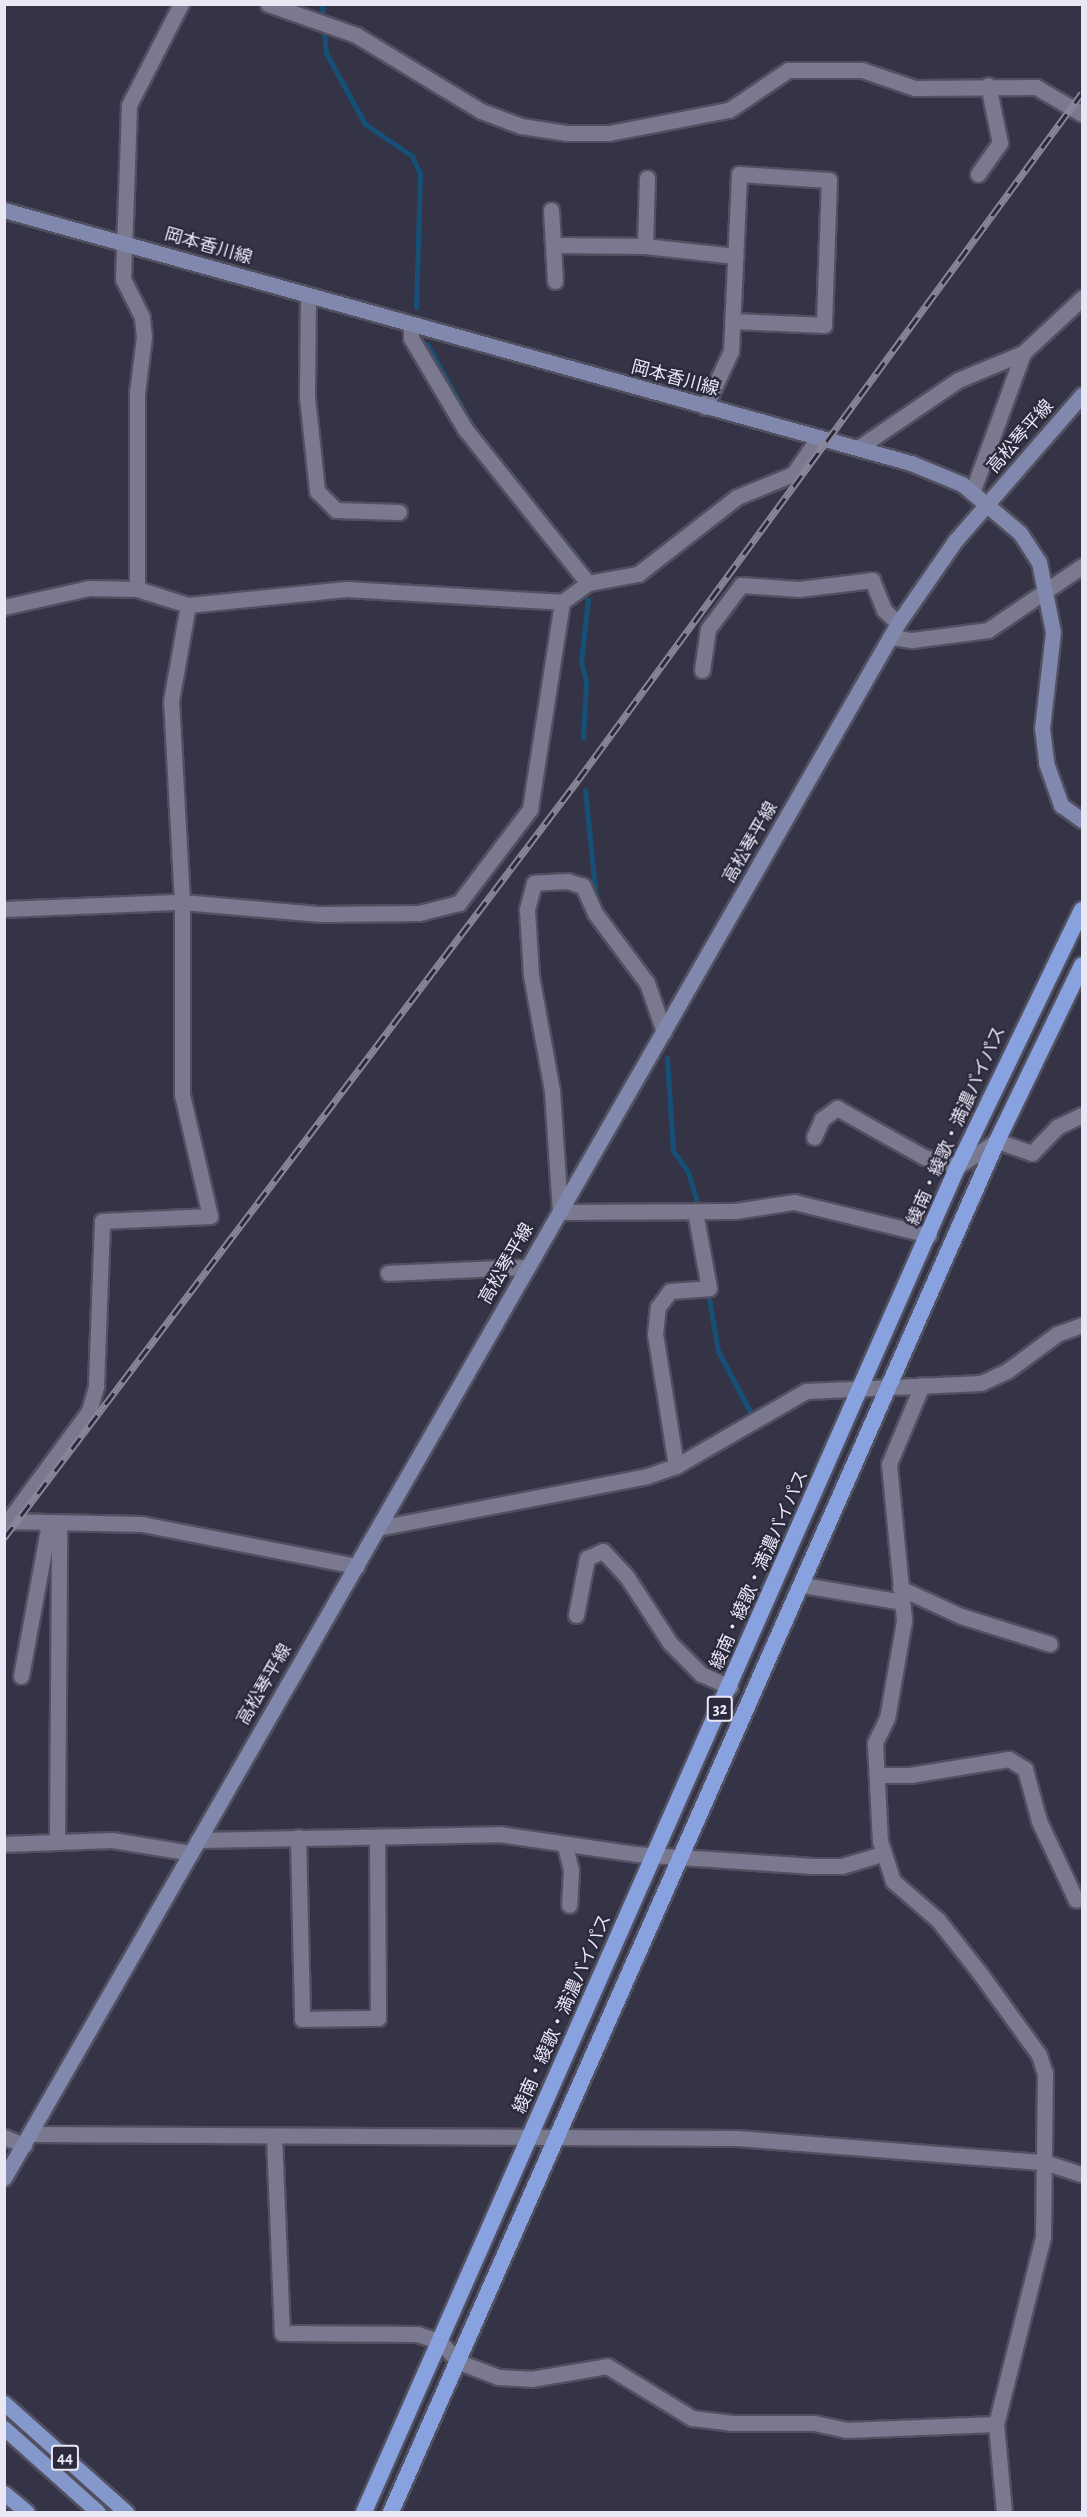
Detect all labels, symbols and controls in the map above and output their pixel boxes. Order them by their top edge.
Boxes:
street label: 岡本香川線 [162,224,254,270]
street label: 岡本香川線 [629,357,721,401]
street label: 高松琴平線 [983,396,1059,478]
street label: 高松琴平線 [719,799,783,887]
street label: 綾南・綾歌・満濃バイパス [903,1023,1011,1229]
street label: 高松琴平線 [475,1220,539,1308]
street label: 綾南・綾歌・満濃バイパス [706,1467,814,1673]
street label: 高松琴平線 [233,1641,297,1729]
road number: 32 [706,1696,734,1722]
street label: 綾南・綾歌・満濃バイパス [509,1911,617,2117]
road number: 44 [50,2445,80,2471]

